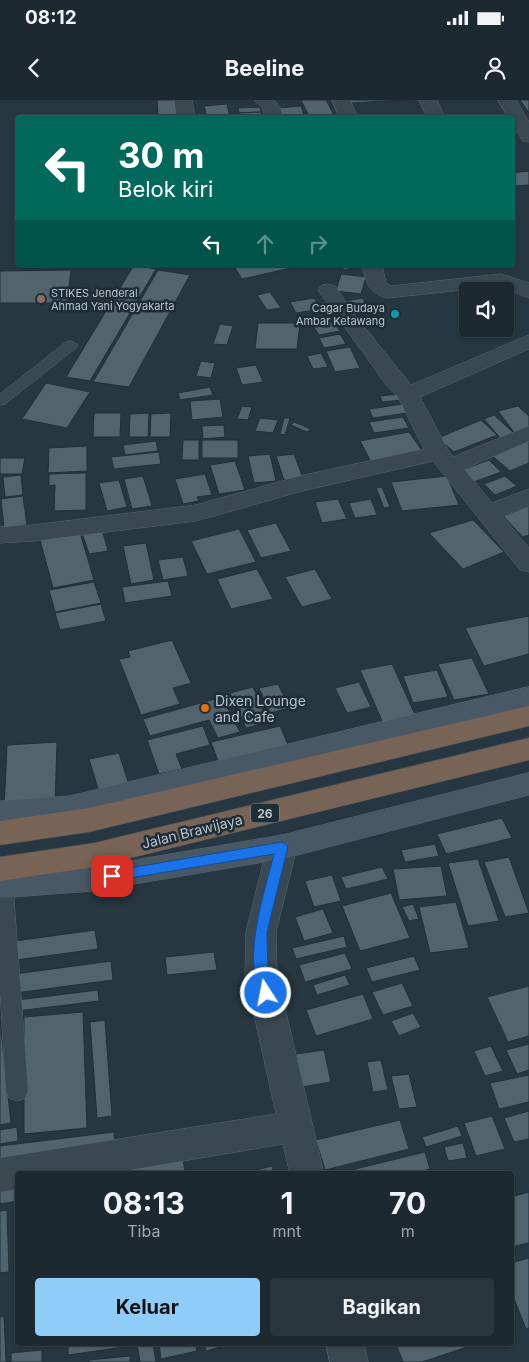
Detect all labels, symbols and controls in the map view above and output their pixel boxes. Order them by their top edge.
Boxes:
text: 08:12 [25,6,77,29]
icon: back [20,54,48,82]
icon: person [481,54,509,82]
text: Beeline [225,55,304,81]
text: 30 m [118,134,204,176]
icon: left [35,135,100,200]
text: Belok kiri [118,176,213,202]
icon: left [198,230,226,258]
icon: ahead [251,230,279,258]
icon: right [304,230,332,258]
map controls [459,282,514,337]
button: sound [459,282,514,337]
place label: STIKES Jenderal Ahmad Yani Yogyakarta [51,286,174,313]
marker: STIKES Jenderal Ahmad Yani Yogyakarta [35,293,47,305]
place label: Cagar Budaya Ambar Ketawang [296,301,385,328]
marker: Cagar Budaya Ambar Ketawang [389,308,401,320]
place label: Dixen Lounge and Cafe [215,692,306,725]
marker: Dixen Lounge and Cafe [199,702,211,714]
road number: 26 [251,804,279,822]
street label: Jalan Brawijaya [140,810,244,852]
pin [91,855,133,897]
icon: arrive [98,862,126,890]
position arrow [239,966,291,1018]
text: 08:13 [103,1185,185,1221]
text: 1 [280,1185,293,1221]
text: 70 [389,1185,426,1221]
text: Tiba [127,1221,160,1241]
text: mnt [273,1221,301,1241]
text: m [401,1221,415,1241]
button: Keluar [35,1278,260,1336]
button: Bagikan [270,1278,494,1336]

